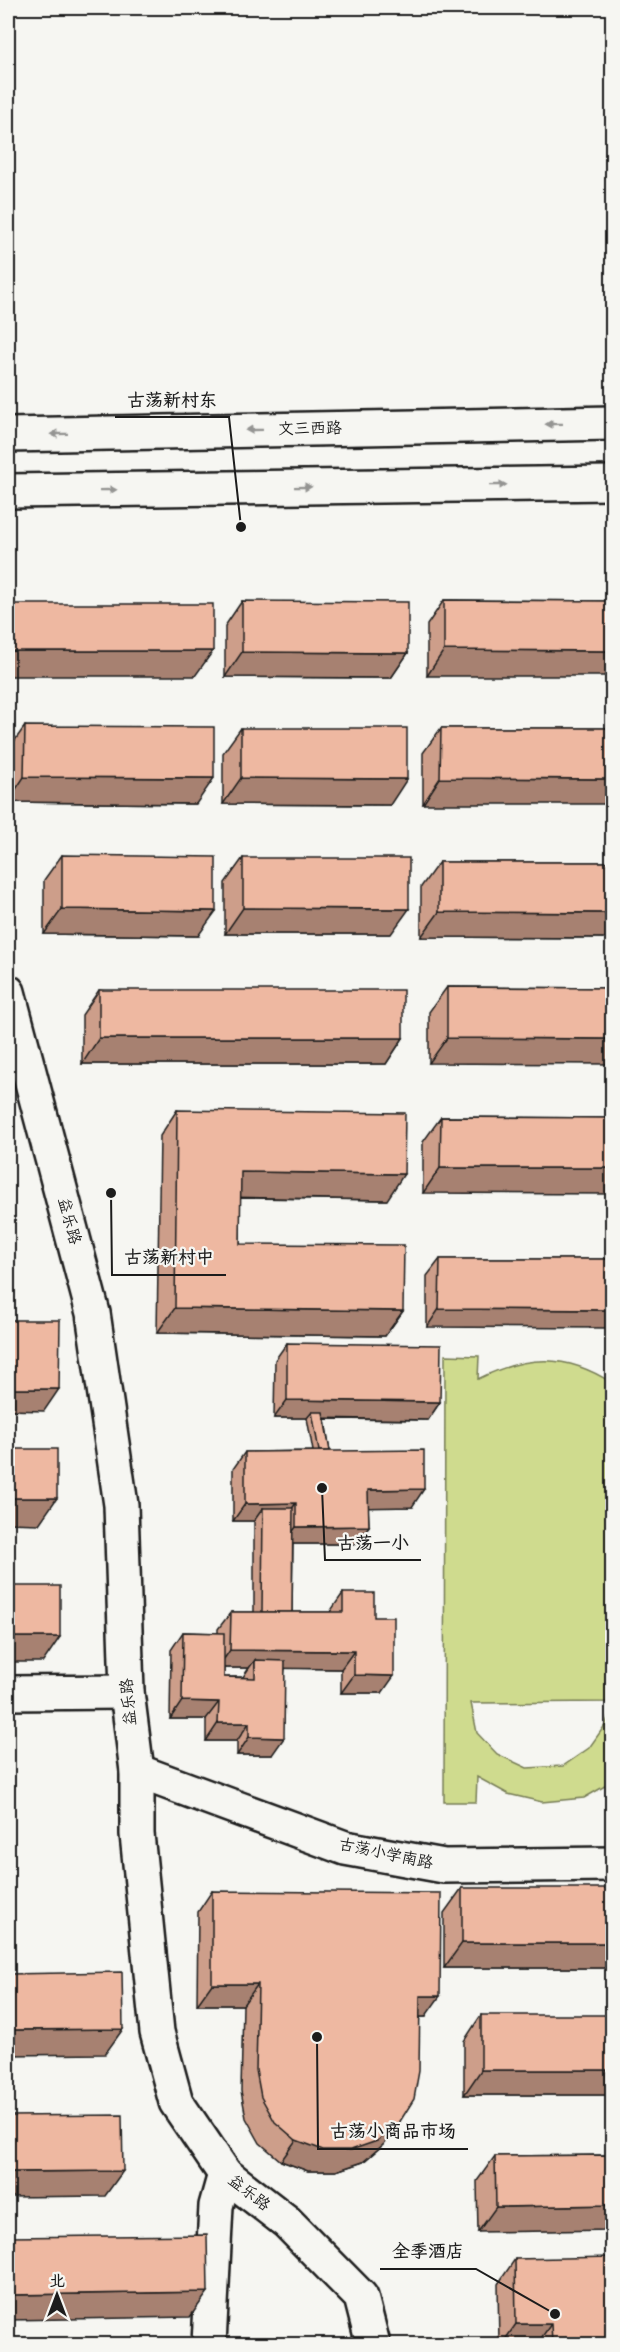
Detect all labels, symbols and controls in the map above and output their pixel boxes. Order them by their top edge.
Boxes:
callout: 古荡新村东 [115,381,229,417]
text: 古荡新村东 [127,390,217,411]
street label: 文三西路 [278,419,342,439]
one-way arrow [545,419,564,429]
one-way arrow [245,425,264,435]
one-way arrow [50,429,69,438]
one-way arrow [488,480,507,489]
one-way arrow [293,482,312,492]
one-way arrow [98,485,117,495]
street label: 益乐路 [54,1195,84,1247]
callout: 古荡新村中 [112,1239,226,1275]
text: 古荡新村中 [124,1247,214,1268]
callout: 古荡一小 [325,1524,421,1560]
text: 古荡一小 [337,1533,409,1554]
street label: 益乐路 [117,1677,141,1727]
street label: 古荡小学南路 [337,1835,435,1873]
callout: 古荡小商品市场 [318,2113,468,2149]
text: 古荡小商品市场 [330,2121,456,2142]
street label: 益乐路 [224,2171,274,2215]
callout: 全季酒店 [380,2233,476,2269]
text: 全季酒店 [392,2241,464,2262]
north arrow [27,2265,87,2325]
text: 北 [49,2272,65,2291]

